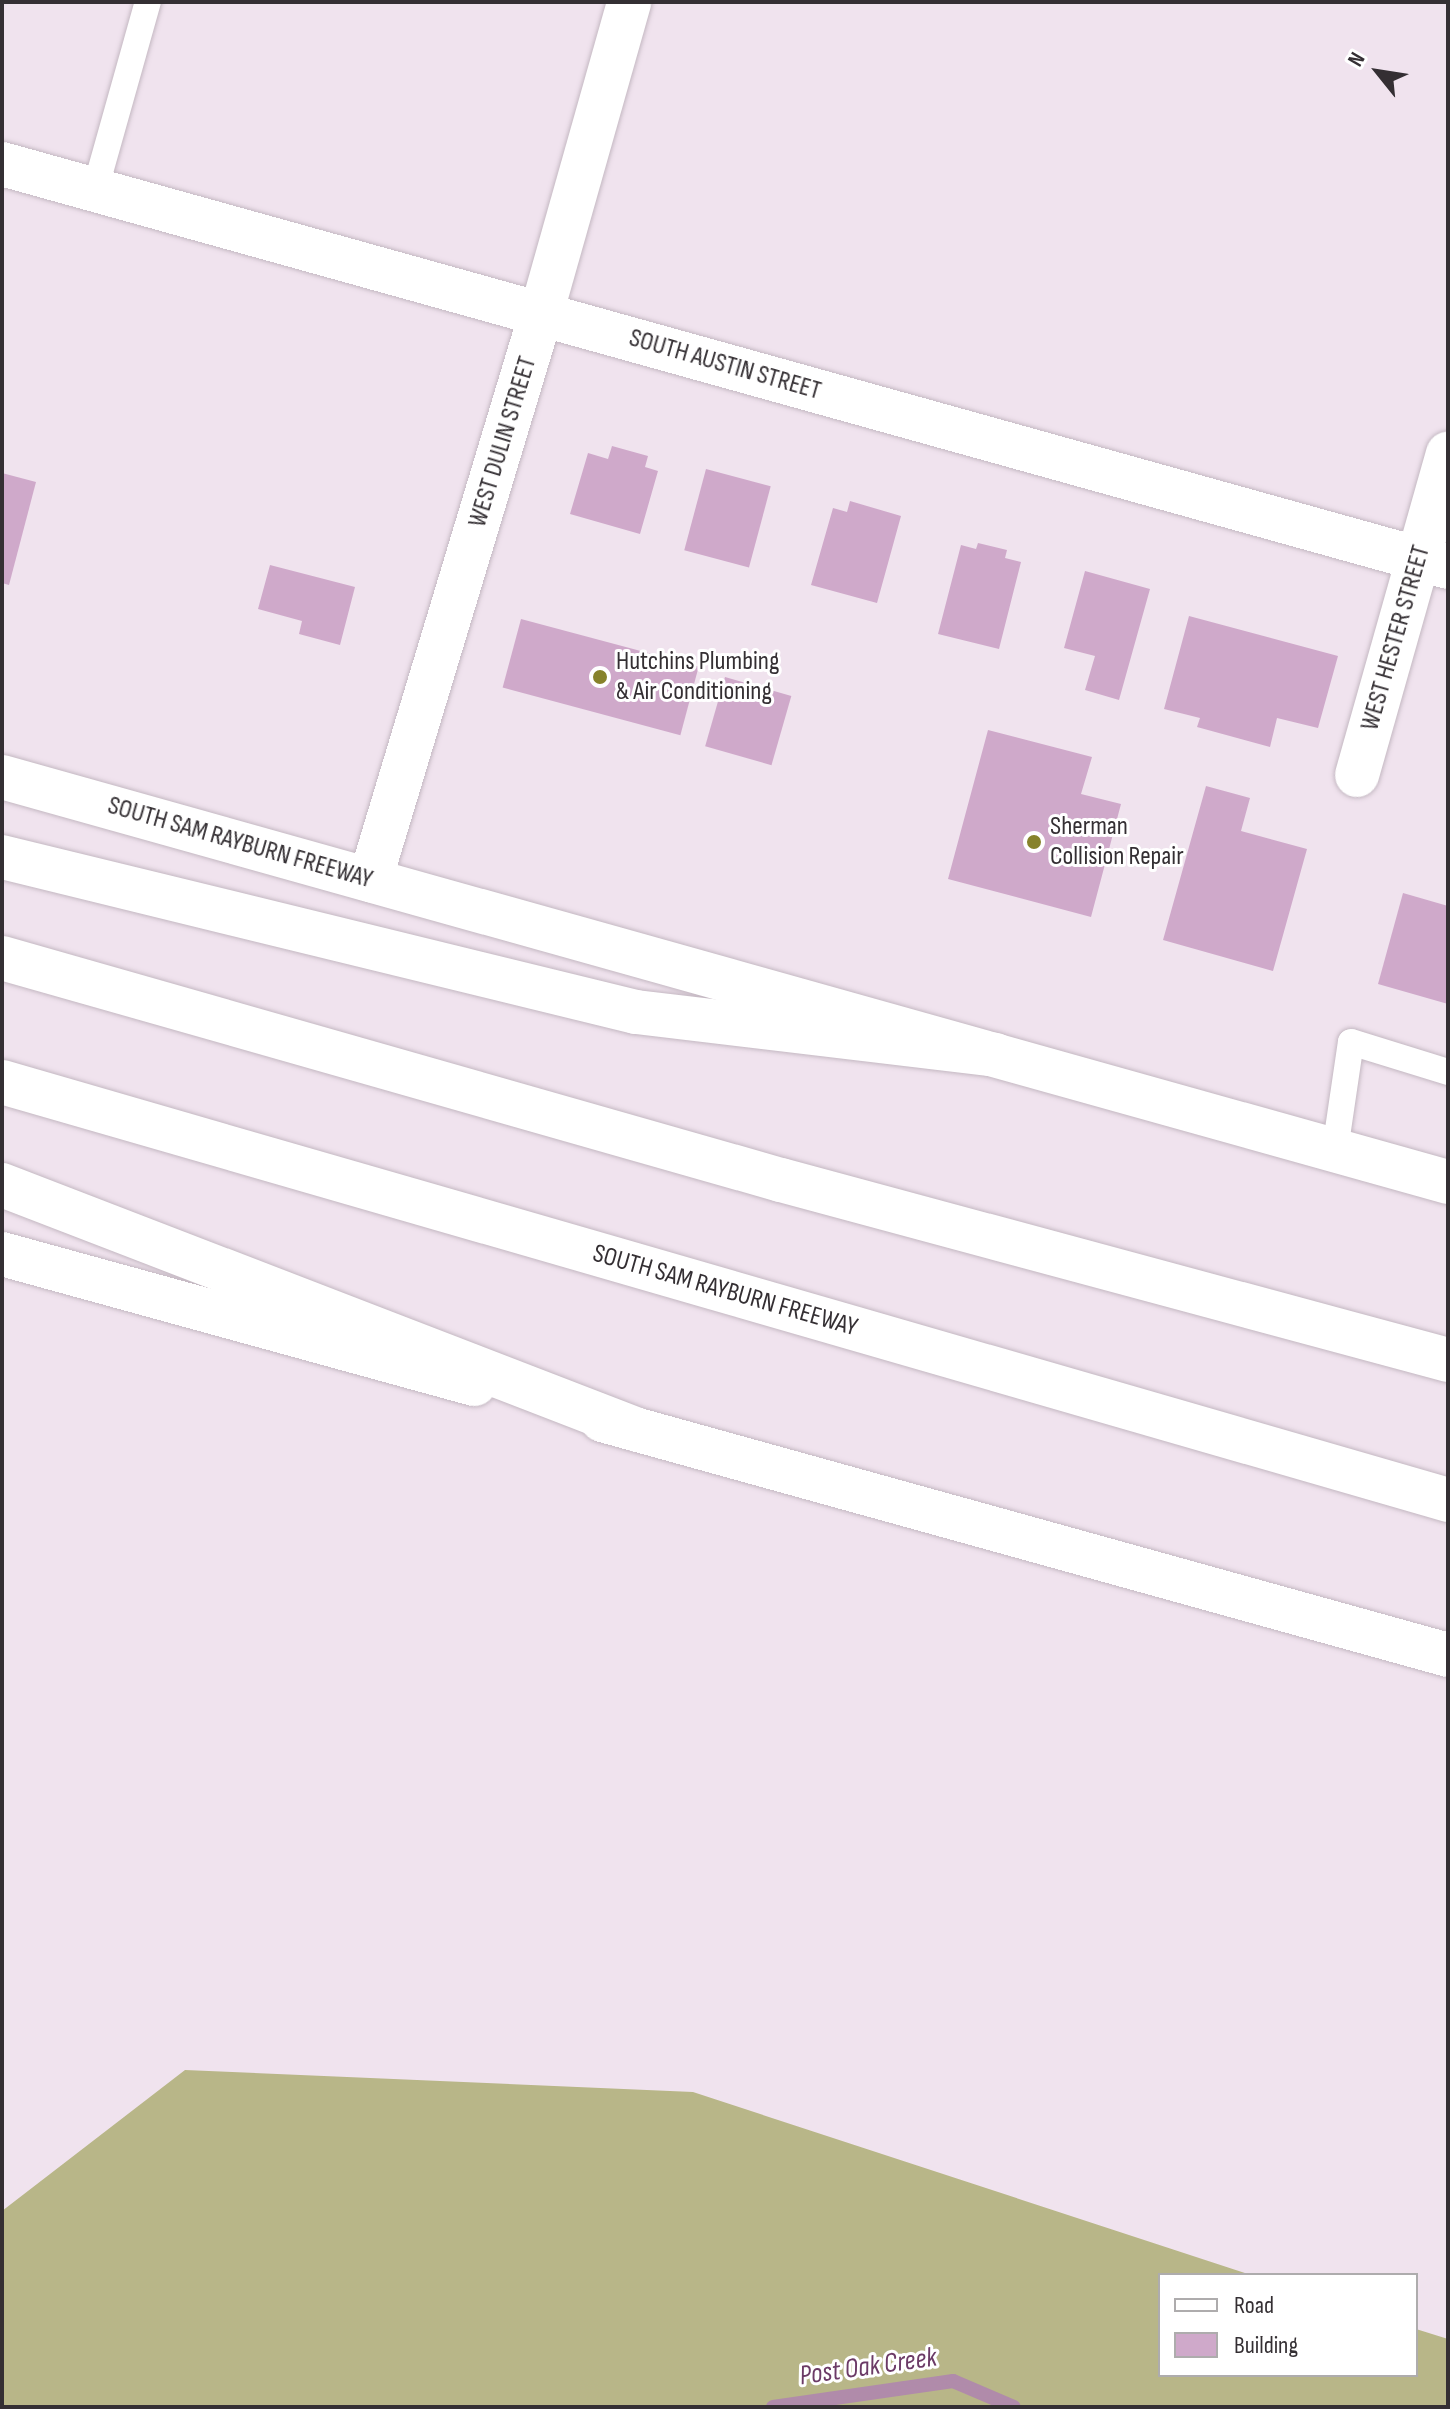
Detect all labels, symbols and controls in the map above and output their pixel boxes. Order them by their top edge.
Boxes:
north arrow [1338,32,1418,112]
text: N [1342,48,1371,72]
street label: SOUTH AUSTIN STREET [625,323,825,407]
street label: WEST DULIN STREET [462,353,544,531]
street label: WEST HESTER STREET [1355,542,1437,734]
place label: Hutchins Plumbing & Air Conditioning [616,646,779,708]
marker: Hutchins Plumbing & Air Conditioning [591,668,609,686]
street label: SOUTH SAM RAYBURN FREEWAY [104,790,376,896]
place label: Sherman Collision Repair [1050,811,1184,872]
marker: Sherman Collision Repair [1025,833,1043,851]
street label: SOUTH SAM RAYBURN FREEWAY [589,1238,861,1344]
legend [1158,2273,1418,2377]
text: Road [1234,2291,1274,2320]
text: Building [1234,2331,1298,2360]
water label: Post Oak Creek [797,2341,939,2393]

